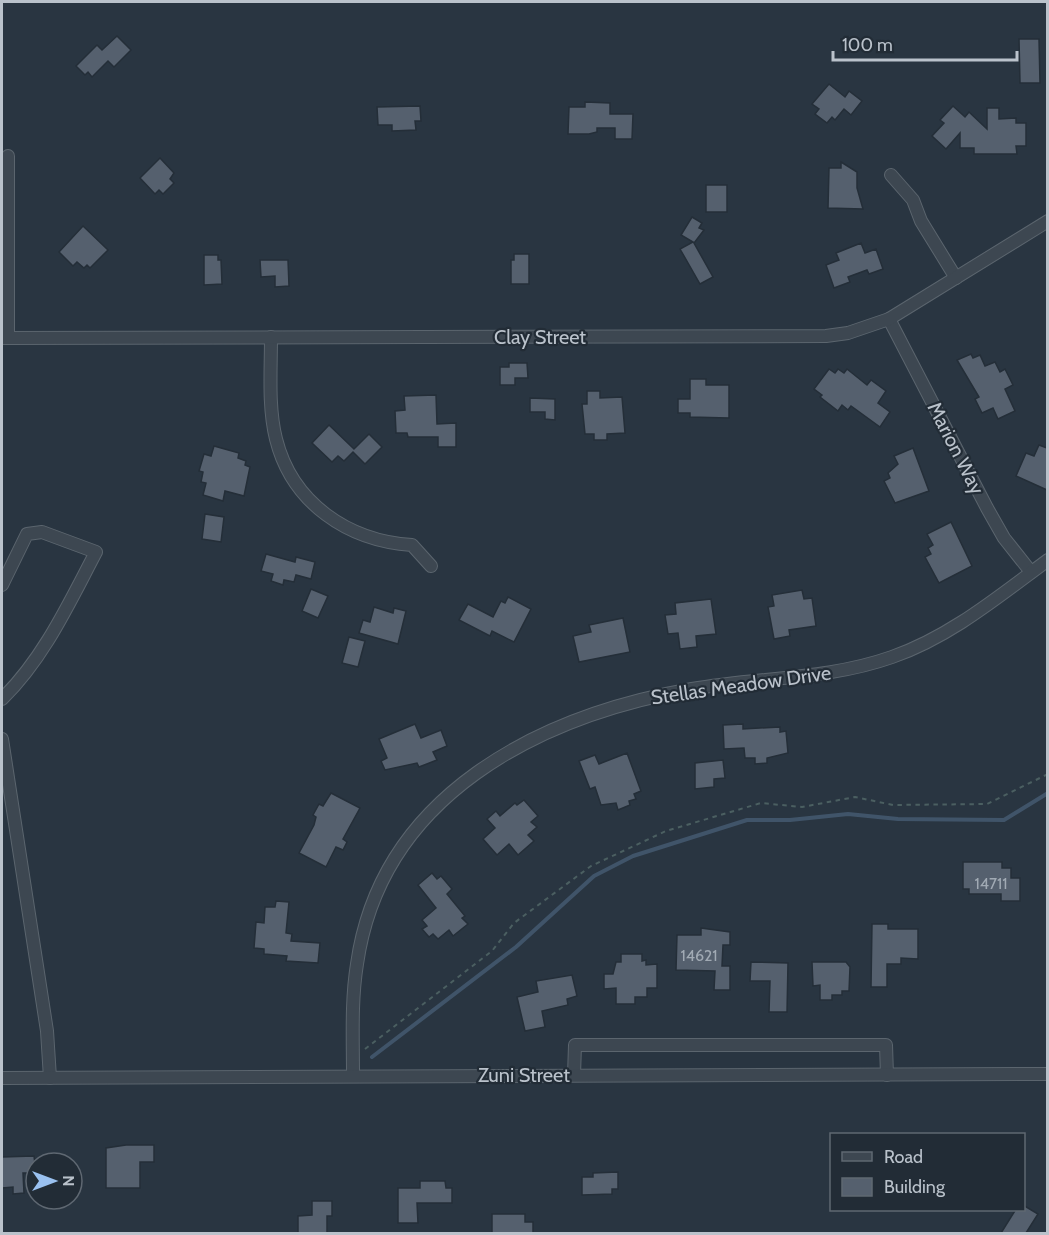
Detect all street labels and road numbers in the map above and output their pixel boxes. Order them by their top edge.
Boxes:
street label: Clay Street [494,325,586,349]
street label: Marion Way [923,398,989,498]
street label: Stellas Meadow Drive [649,660,833,710]
street label: Zuni Street [478,1063,570,1087]

